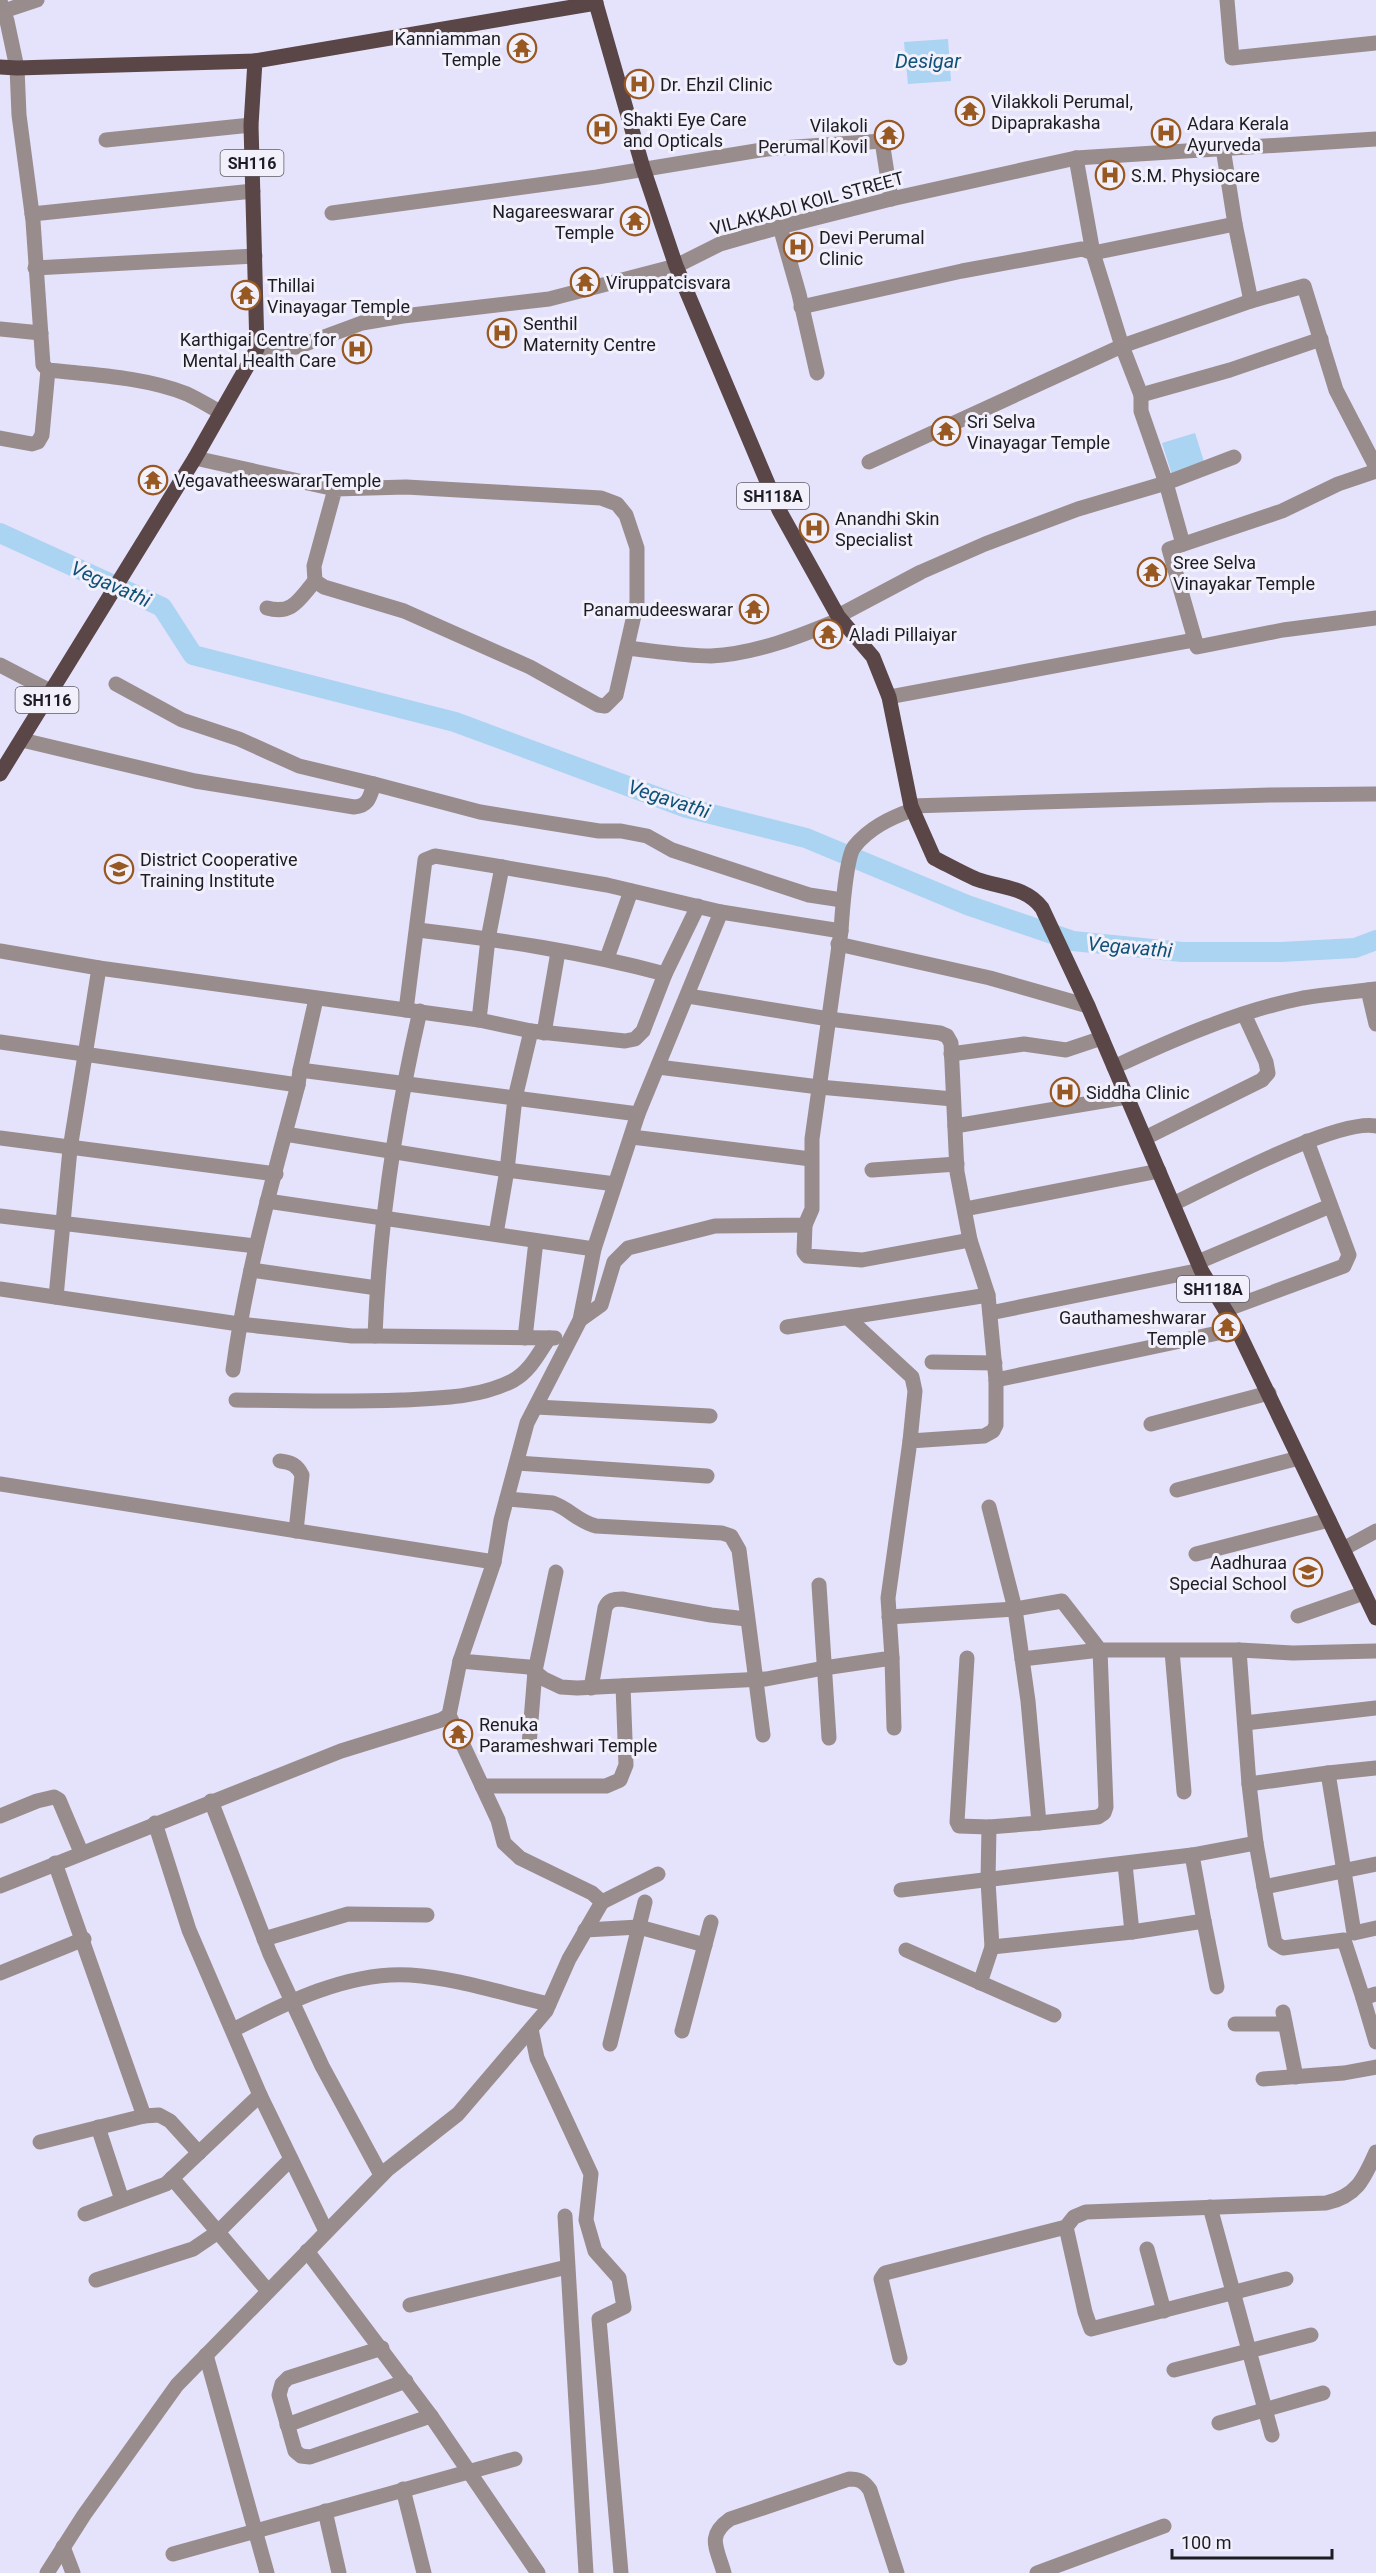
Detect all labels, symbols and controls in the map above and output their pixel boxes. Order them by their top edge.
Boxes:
place label: Kanniamman Temple [395,28,501,70]
temple icon: Kanniamman Temple [506,32,538,64]
water label: Desigar [895,49,962,73]
hospital icon: Dr. Ehzil Clinic [623,68,655,100]
place label: Dr. Ehzil Clinic [660,74,773,95]
place label: Vilakkoli Perumal, Dipaprakasha [991,91,1133,133]
temple icon: Vilakkoli Perumal, Dipaprakasha [954,95,986,127]
place label: Shakti Eye Care and Opticals [623,109,747,151]
hospital icon: Shakti Eye Care and Opticals [586,113,618,145]
place label: Adara Kerala Ayurveda [1187,113,1289,155]
place label: Vilakoli Perumal Kovil [758,115,868,157]
hospital icon: Adara Kerala Ayurveda [1150,117,1182,149]
temple icon: Vilakoli Perumal Kovil [873,119,905,151]
road number: SH116 [220,150,284,176]
hospital icon: S.M. Physiocare [1094,159,1126,191]
place label: S.M. Physiocare [1131,165,1260,186]
street label: VILAKKADI KOIL STREET [708,167,906,239]
place label: Nagareeswarar Temple [492,201,614,243]
temple icon: Nagareeswarar Temple [619,205,651,237]
place label: Devi Perumal Clinic [819,227,925,269]
hospital icon: Devi Perumal Clinic [782,231,814,263]
temple icon: Viruppatcisvara [569,266,601,298]
place label: Viruppatcisvara [606,272,731,293]
place label: Thillai Vinayagar Temple [267,275,410,317]
temple icon: Thillai Vinayagar Temple [230,279,262,311]
place label: Senthil Maternity Centre [523,313,656,355]
hospital icon: Senthil Maternity Centre [486,317,518,349]
place label: Karthigai Centre for Mental Health Care [180,329,336,371]
hospital icon: Karthigai Centre for Mental Health Care [341,333,373,365]
place label: Sri Selva Vinayagar Temple [967,411,1110,453]
temple icon: Sri Selva Vinayagar Temple [930,415,962,447]
temple icon: VegavatheeswararTemple [137,464,169,496]
place label: VegavatheeswararTemple [174,470,381,491]
road number: SH118A [737,483,809,509]
place label: Anandhi Skin Specialist [835,508,939,550]
hospital icon: Anandhi Skin Specialist [798,512,830,544]
place label: Sree Selva Vinayakar Temple [1173,552,1315,594]
water label: Vegavathi [67,556,155,612]
temple icon: Sree Selva Vinayakar Temple [1136,556,1168,588]
temple icon: Panamudeeswarar [738,593,770,625]
place label: Panamudeeswarar [583,599,733,620]
temple icon: Aladi Pillaiyar [812,618,844,650]
place label: Aladi Pillaiyar [849,624,957,645]
road number: SH116 [15,687,78,713]
water label: Vegavathi [625,774,713,824]
place label: District Cooperative Training Institute [140,849,297,891]
school or university icon: District Cooperative Training Institute [103,853,135,885]
water label: Vegavathi [1087,931,1174,963]
hospital icon: Siddha Clinic [1049,1076,1081,1108]
place label: Siddha Clinic [1086,1082,1190,1103]
road number: SH118A [1177,1276,1249,1302]
place label: Gauthameshwarar Temple [1059,1307,1206,1349]
temple icon: Gauthameshwarar Temple [1211,1311,1243,1343]
place label: Aadhuraa Special School [1169,1552,1287,1594]
school or university icon: Aadhuraa Special School [1292,1556,1324,1588]
place label: Renuka Parameshwari Temple [479,1714,657,1756]
temple icon: Renuka Parameshwari Temple [442,1718,474,1750]
scale bar [1172,2522,1332,2560]
text: 100 m [1181,2532,1232,2553]

